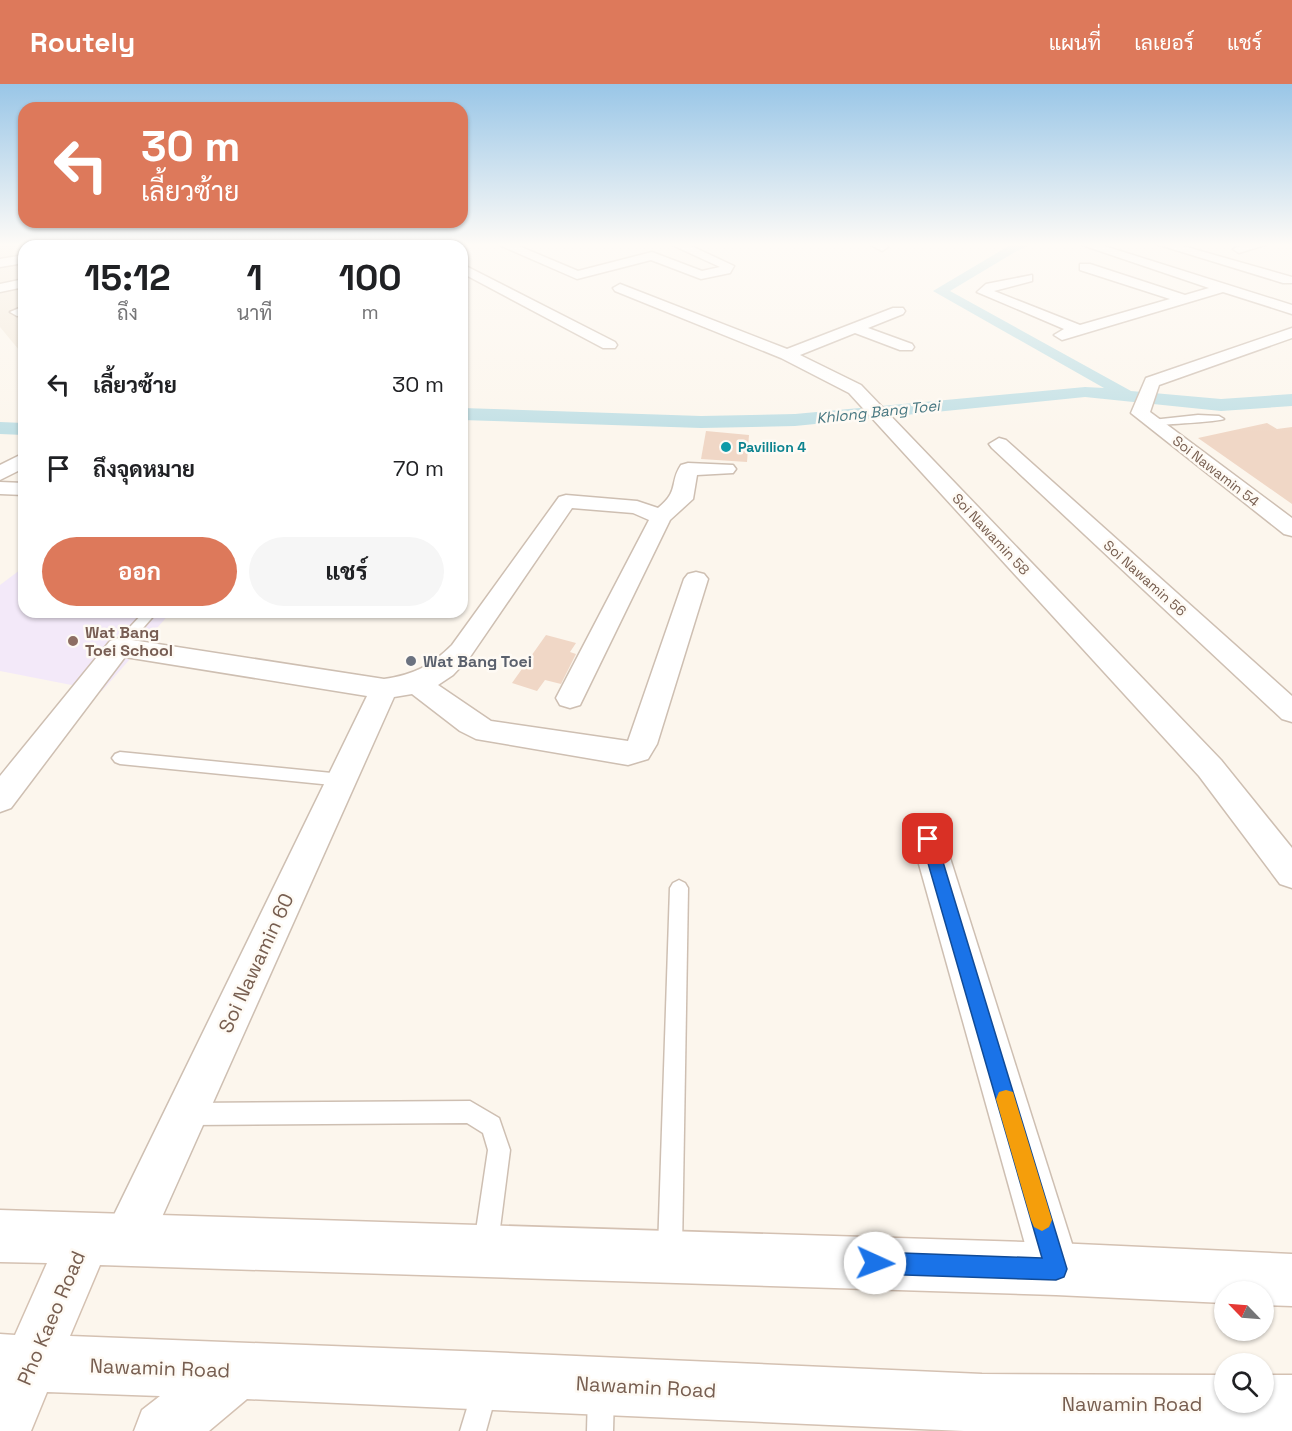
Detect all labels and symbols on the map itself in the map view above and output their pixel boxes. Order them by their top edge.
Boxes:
water label: Khlong Bang Toei [815,395,943,427]
street label: Soi Nawamin 54 [1169,431,1263,511]
place label: Pavillion 4 [738,438,806,456]
marker: Pavillion 4 [719,440,733,454]
street label: Soi Nawamin 58 [948,489,1034,579]
street label: Soi Nawamin 56 [1100,536,1190,620]
place label: Wat Bang Toei School [85,622,173,661]
marker: Wat Bang Toei School [66,634,80,648]
place label: Wat Bang Toei [423,651,532,672]
marker: Wat Bang Toei [404,654,418,668]
pin [902,813,953,864]
street label: Soi Nawamin 60 [212,889,300,1037]
position arrow [843,1231,907,1295]
street label: Pho Kaeo Road [11,1247,91,1389]
north arrow [1214,1281,1274,1341]
street label: Nawamin Road [89,1353,231,1383]
street label: Nawamin Road [575,1370,717,1404]
street label: Nawamin Road [1062,1391,1202,1417]

